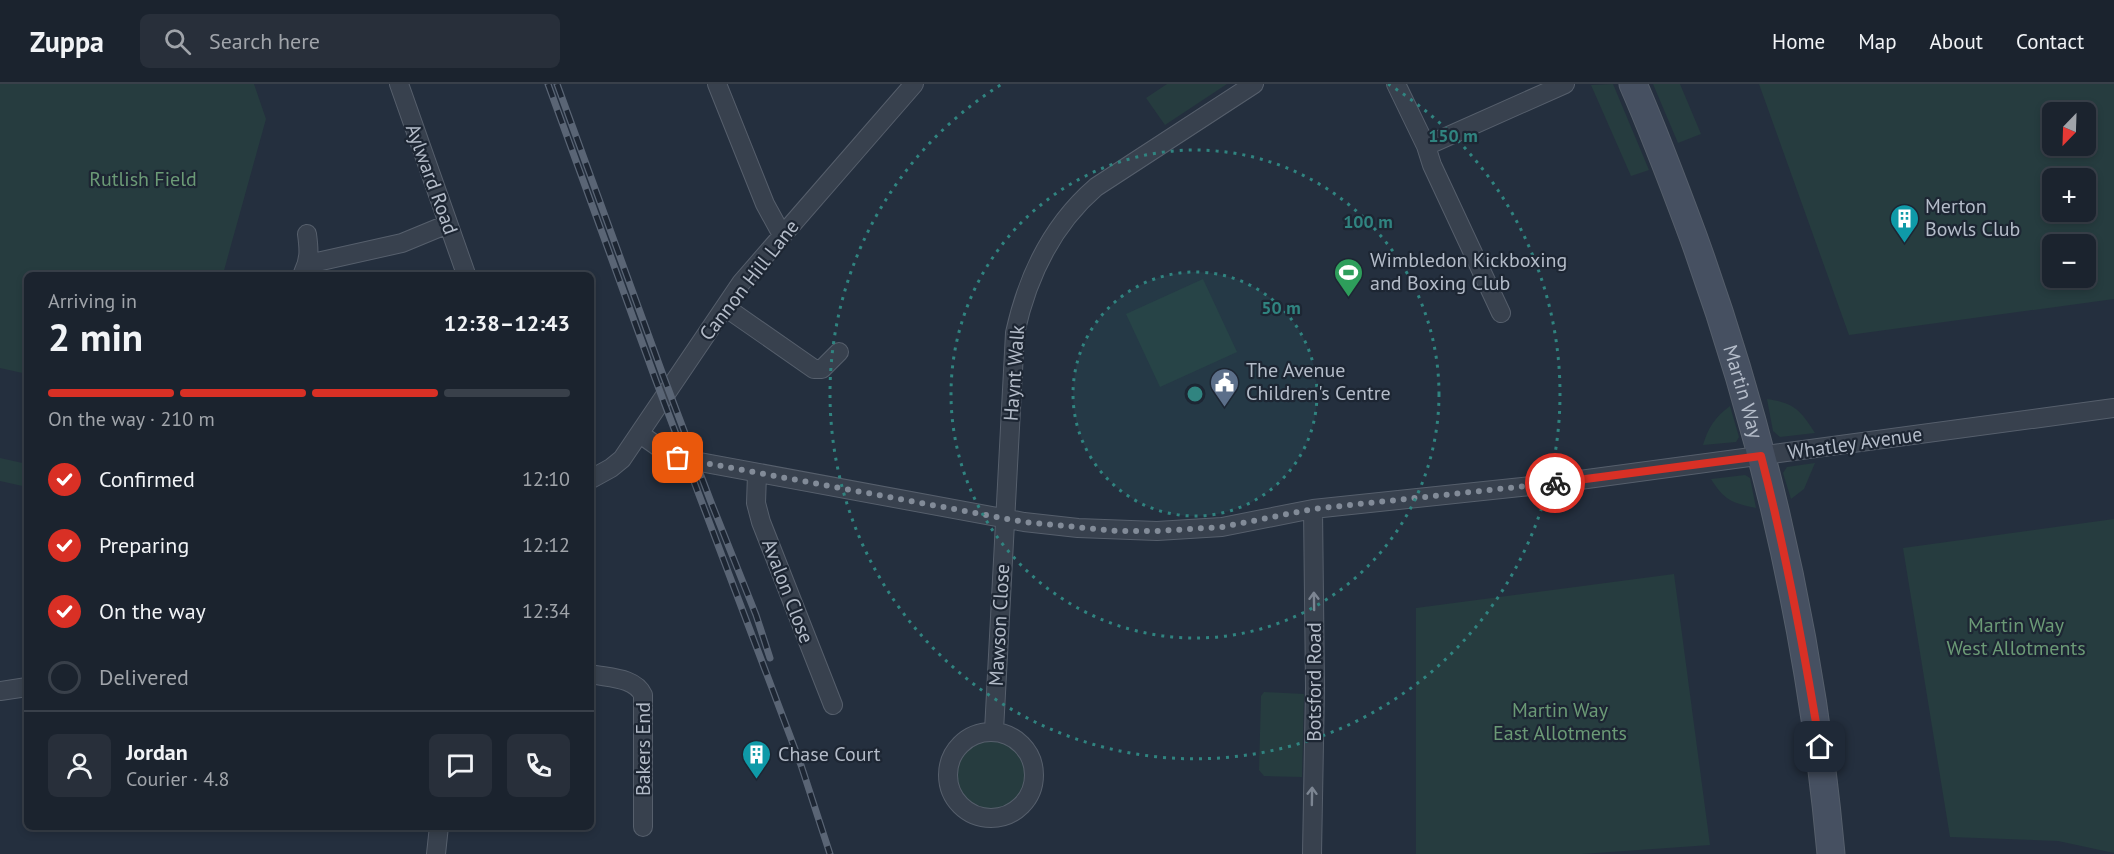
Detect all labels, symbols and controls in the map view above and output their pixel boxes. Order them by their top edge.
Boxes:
search box [140,14,560,68]
text: Zuppa [30,23,104,60]
icon: search [161,25,194,58]
text: Search here [209,27,320,55]
text: Home [1772,28,1825,55]
text: Map [1858,28,1897,55]
text: About [1930,28,1983,55]
text: Contact [2016,28,2084,55]
north arrow [2042,102,2096,156]
map controls [2042,102,2096,288]
street label: Aylward Road [400,120,464,238]
text: 150 m [1428,124,1478,147]
park label: Rutlish Field [89,166,197,192]
button: + [2042,168,2096,222]
place label: Merton Bowls Club [1925,193,2020,242]
building icon: Merton Bowls Club [1888,202,1920,244]
text: 100 m [1343,210,1393,233]
street label: Cannon Hill Lane [694,214,804,346]
button: − [2042,234,2096,288]
place label: Wimbledon Kickboxing and Boxing Club [1370,247,1567,296]
sports icon: Wimbledon Kickboxing and Boxing Club [1333,256,1365,298]
text: Arriving in [48,288,137,314]
text: 50 m [1261,296,1301,319]
text: 12:38–12:43 [444,309,570,337]
text: 2 min [48,311,143,362]
street label: Haynt Walk [998,324,1030,422]
street label: Martin Way [1717,342,1769,442]
place label: The Avenue Children's Centre [1246,357,1391,406]
public building icon: The Avenue Children's Centre [1209,366,1241,408]
centre of rings [1185,384,1205,404]
text: On the way · 210 m [48,406,215,432]
street label: Whatley Avenue [1786,421,1924,465]
pin [652,432,703,483]
icon: bag [661,441,694,474]
courier [1525,453,1585,513]
icon: check [48,463,81,496]
text: Confirmed [99,465,195,493]
text: 12:10 [522,466,570,492]
icon: bike [1539,467,1572,500]
icon: check [48,529,81,562]
text: Preparing [99,531,189,559]
text: 12:12 [522,532,570,558]
street label: Avalon Close [756,535,820,647]
street label: Mawson Close [983,563,1015,687]
one-way arrow [1308,591,1320,611]
icon: check [48,595,81,628]
text: On the way [99,597,206,625]
text: 12:34 [522,598,570,624]
park label: Martin Way West Allotments [1946,612,2086,661]
street label: Botsford Road [1301,622,1327,742]
text: Delivered [99,663,189,691]
park label: Martin Way East Allotments [1493,697,1627,746]
street label: Bakers End [630,702,656,796]
pin [1794,721,1845,772]
icon: home [1803,730,1836,763]
button: person [48,734,111,797]
button: chat [429,734,492,797]
button: phone [507,734,570,797]
text: Jordan [126,738,188,766]
building icon: Chase Court [741,738,773,780]
place label: Chase Court [778,741,881,767]
text: Courier · 4.8 [126,766,229,792]
one-way arrow [1306,786,1318,806]

